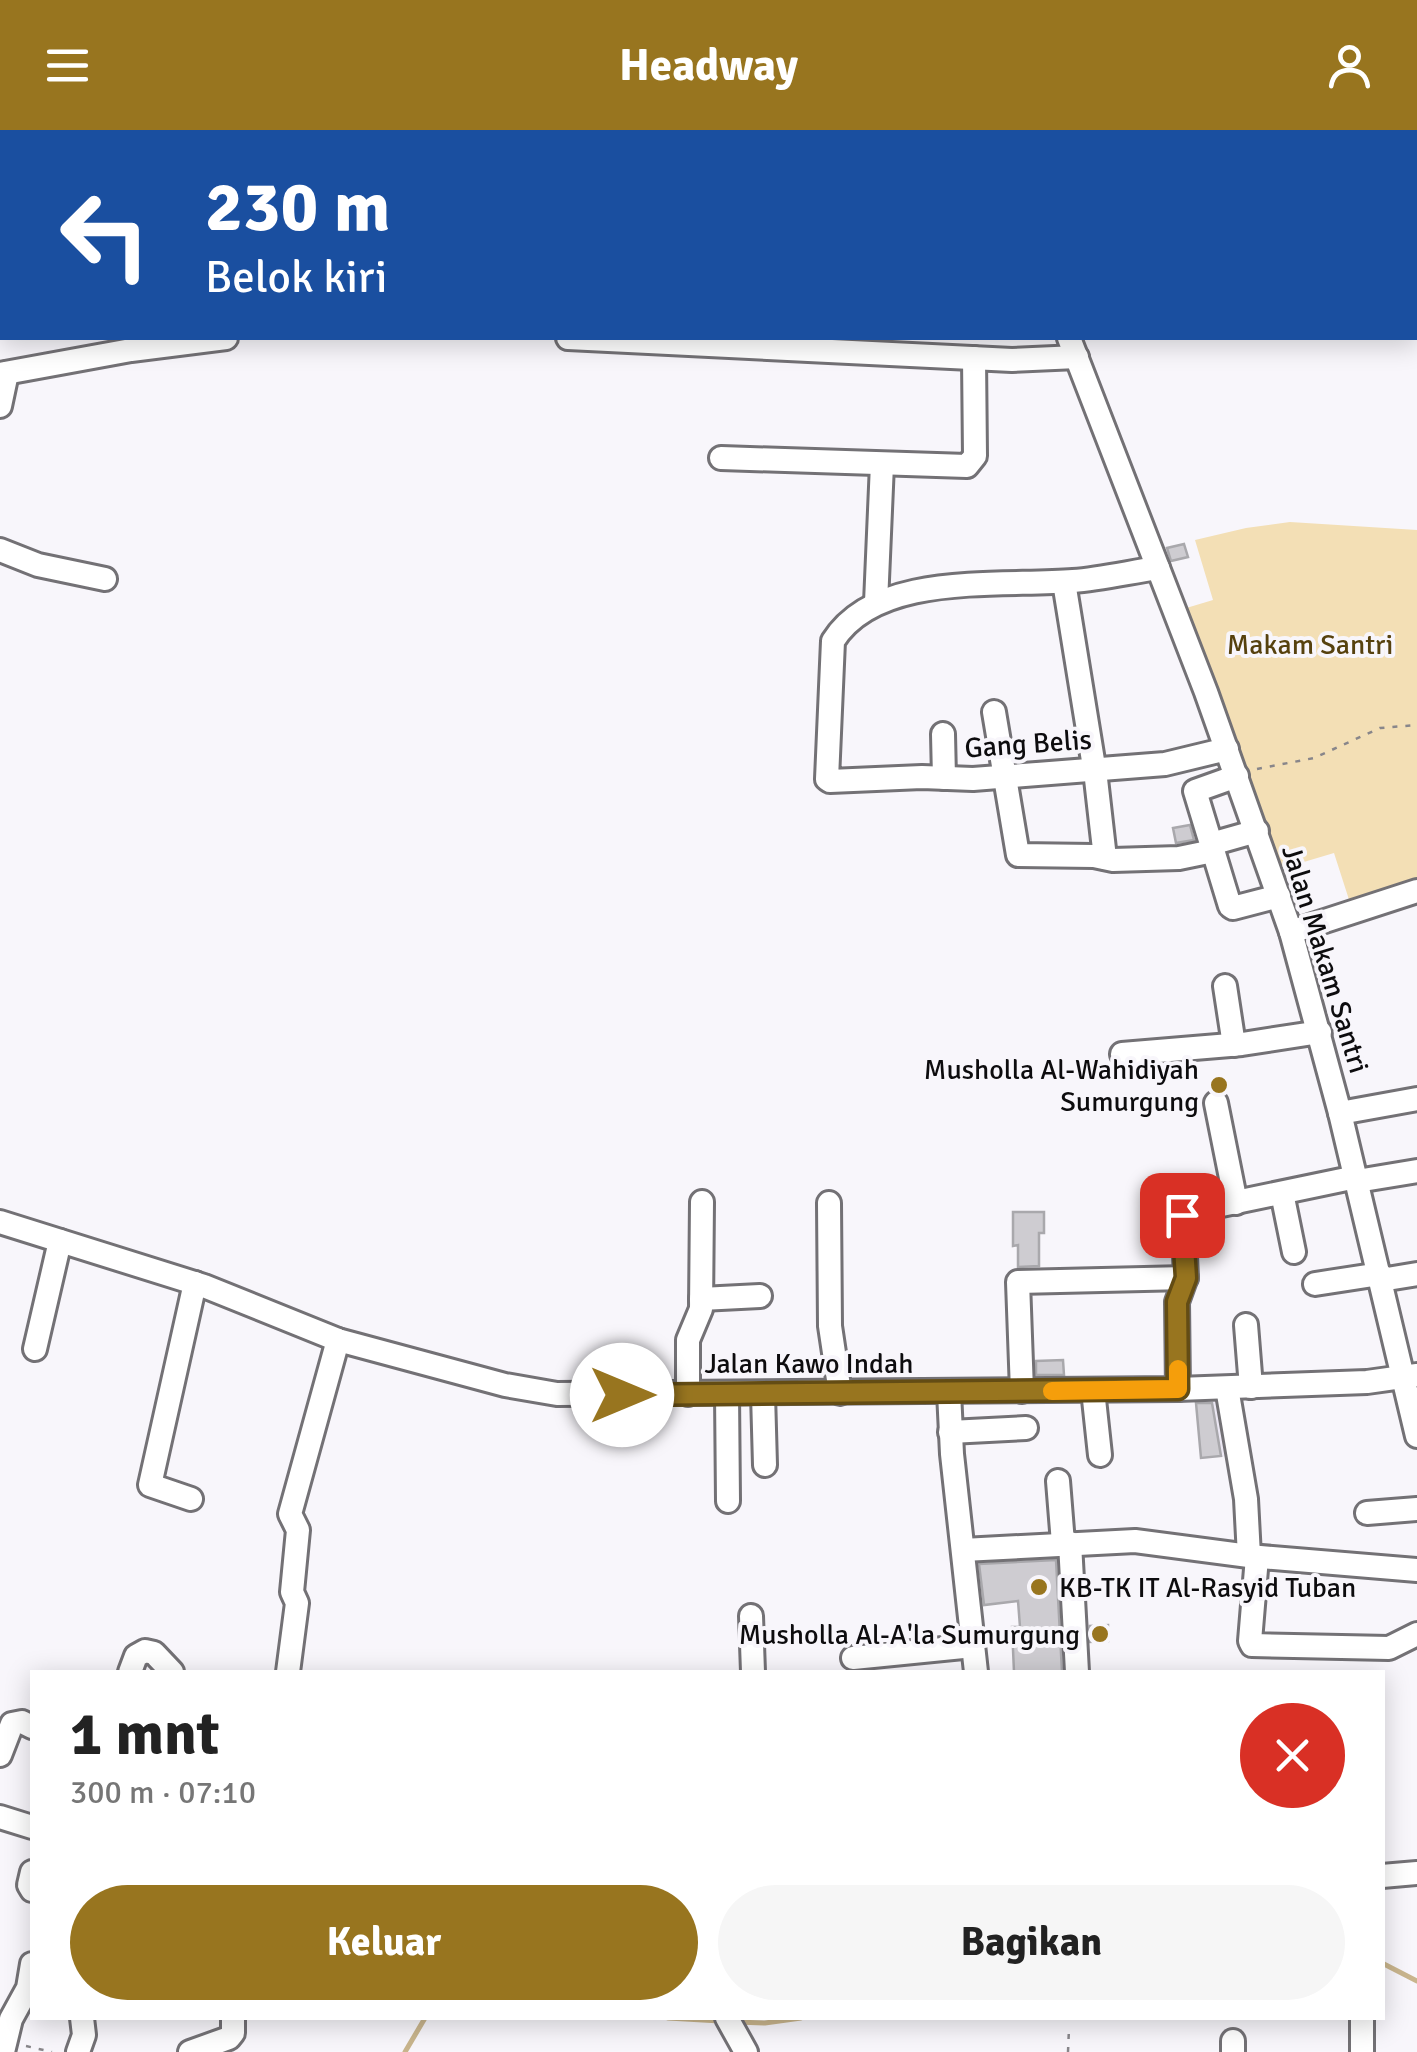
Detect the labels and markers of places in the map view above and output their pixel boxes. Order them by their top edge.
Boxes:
place label: Musholla Al-Wahidiyah Sumurgung [924,1053,1199,1119]
marker: Musholla Al-Wahidiyah Sumurgung [1208,1074,1230,1096]
pin [1140,1173,1225,1258]
place label: KB-TK IT Al-Rasyid Tuban [1059,1571,1356,1605]
marker: KB-TK IT Al-Rasyid Tuban [1028,1576,1050,1598]
place label: Musholla Al-A'la Sumurgung [739,1618,1080,1652]
marker: Musholla Al-A'la Sumurgung [1089,1623,1111,1645]

